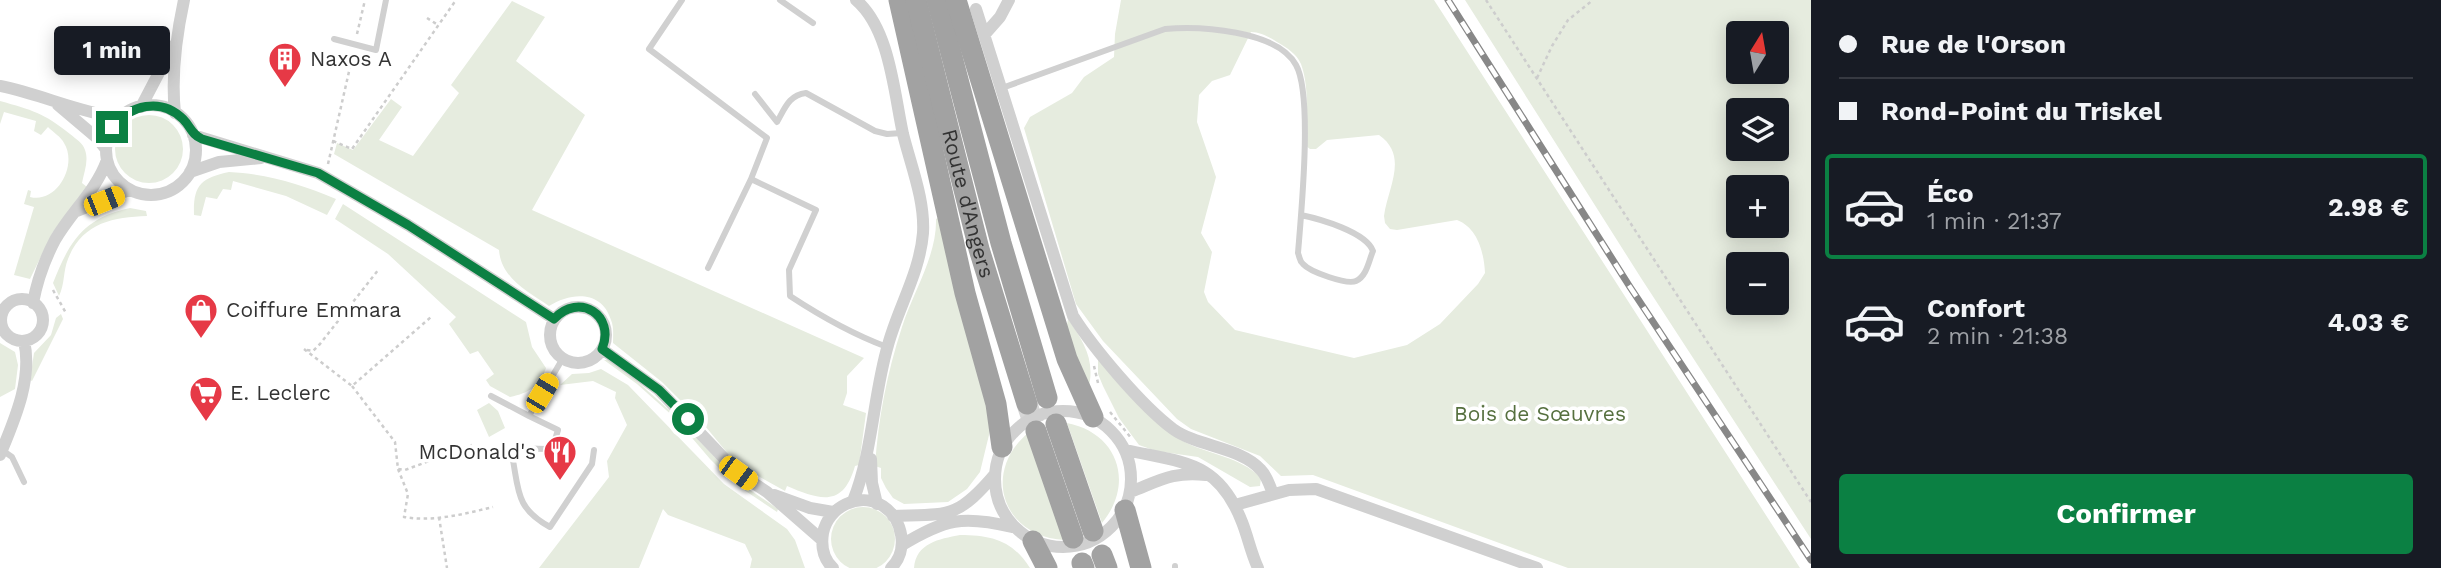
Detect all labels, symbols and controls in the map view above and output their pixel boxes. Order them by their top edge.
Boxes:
north arrow [1726,21,1788,84]
map controls [1726,21,1789,315]
callout: 1 min [54,25,170,74]
text: Rue de l'Orson [1881,29,2066,59]
text: 1 min [82,37,142,64]
building icon: Naxos A [266,40,304,89]
place label: Naxos A [310,46,392,71]
text: Rond-Point du Triskel [1881,96,2162,126]
button: layers [1726,98,1789,161]
route end [96,111,128,143]
street label: Route d'Angers [937,126,1000,281]
button: + [1726,175,1789,238]
icon: car [1843,175,1906,238]
text: Éco [1927,178,1974,208]
car [81,183,128,219]
text: 2.98 € [2328,192,2409,222]
text: 1 min · 21:37 [1927,208,2062,235]
button: − [1726,252,1789,315]
icon: car [1843,290,1906,353]
shop icon: Coiffure Emmara [182,291,220,340]
text: Confort [1927,293,2025,323]
place label: Coiffure Emmara [226,297,401,322]
text: 4.03 € [2327,307,2409,337]
text: 2 min · 21:38 [1927,323,2068,350]
car [523,370,562,416]
supermarket icon: E. Leclerc [187,374,225,423]
place label: E. Leclerc [230,380,331,405]
park label: Bois de Sœuvres [1454,401,1626,426]
route start [672,403,704,435]
restaurant icon: McDonald's [541,433,579,482]
place label: McDonald's [419,439,536,464]
car [715,452,762,494]
button: Confirmer [1839,474,2413,554]

